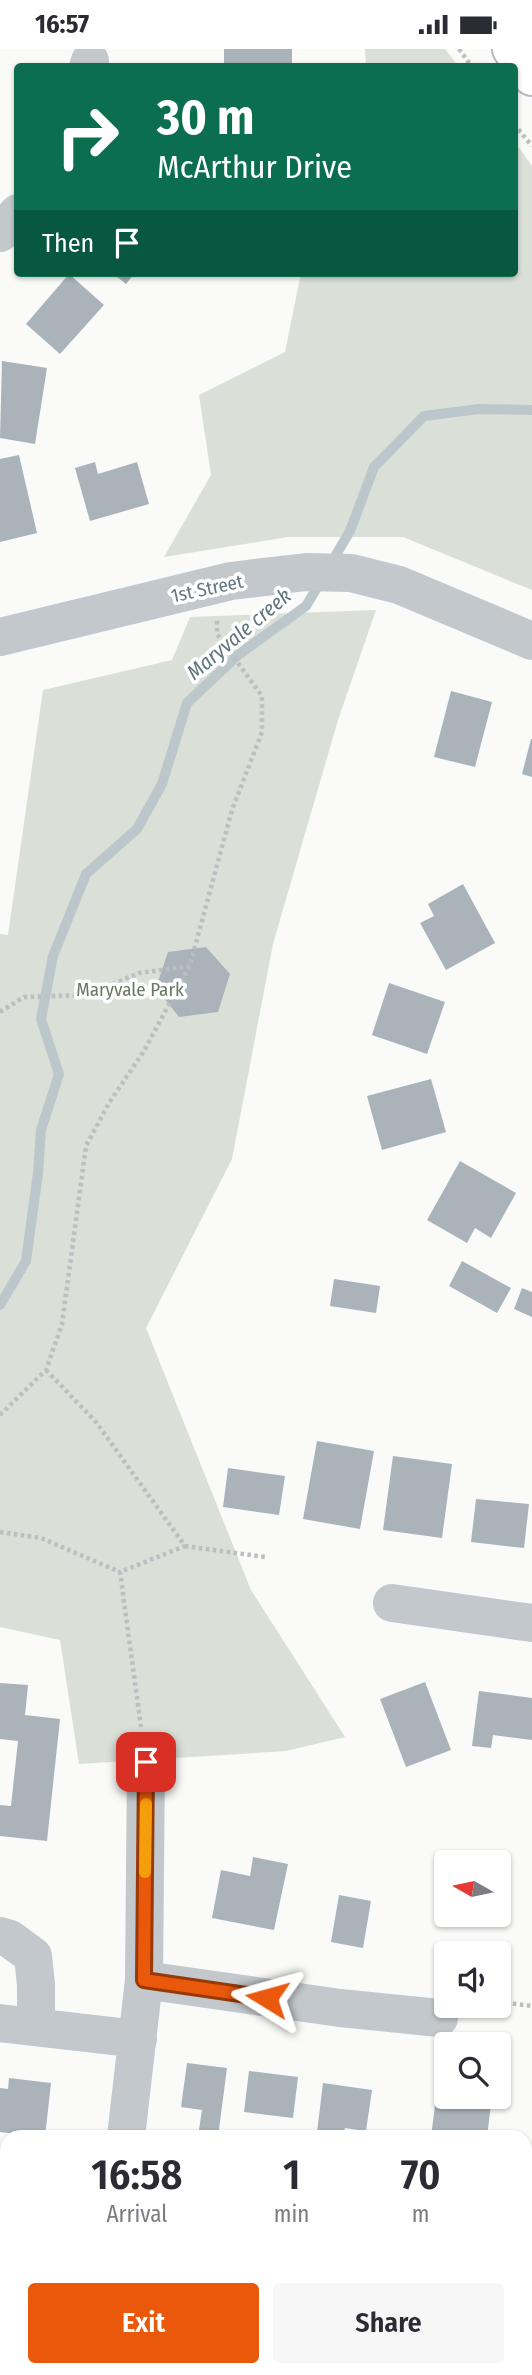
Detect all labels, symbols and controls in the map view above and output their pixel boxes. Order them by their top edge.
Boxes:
text: 16:57 [35,9,89,40]
text: 30 m [157,88,255,147]
icon: right [42,91,133,182]
text: McArthur Drive [157,148,352,186]
icon: arrive [108,224,146,262]
text: Then [42,228,94,259]
street label: 1st Street [169,569,246,607]
water label: Maryvale creek [181,583,297,685]
park label: Maryvale Park [76,978,184,1001]
pin [116,1732,176,1792]
icon: arrive [127,1743,165,1781]
north arrow [434,1850,511,1927]
map controls [434,1850,511,2109]
button: sound [434,1941,511,2018]
position arrow [230,1961,304,2035]
button: search [434,2032,511,2109]
text: 16:58 [91,2150,183,2200]
text: 1 [283,2150,300,2200]
text: 70 [401,2150,441,2200]
text: Arrival [106,2200,167,2228]
text: min [274,2200,309,2228]
text: m [412,2200,430,2228]
button: Exit [28,2283,259,2363]
button: Share [273,2283,504,2363]

